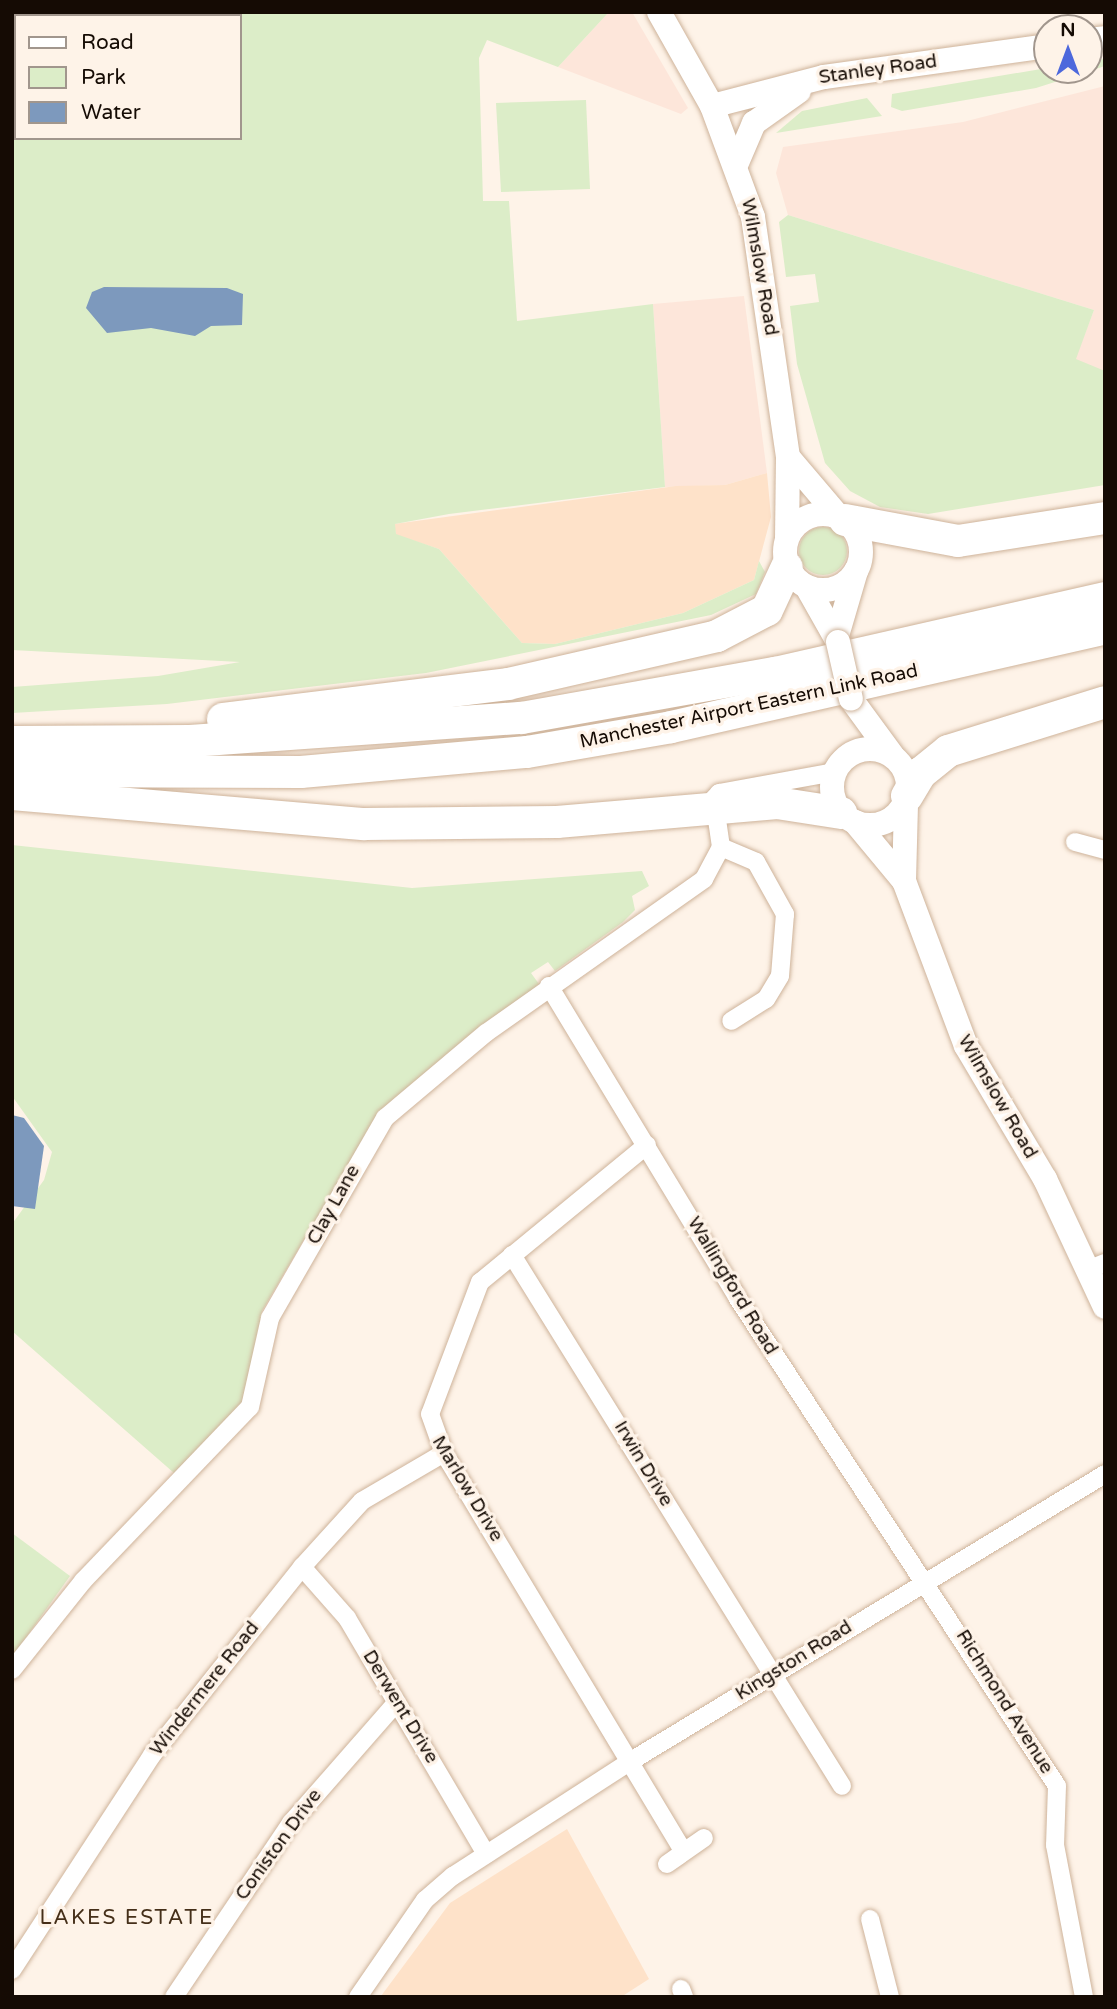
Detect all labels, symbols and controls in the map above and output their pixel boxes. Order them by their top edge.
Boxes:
legend [14,14,242,140]
north arrow [1033,14,1103,84]
text: N [1060,19,1076,41]
text: Road [81,30,134,55]
street label: Stanley Road [817,50,939,90]
text: Park [81,65,126,90]
text: Water [81,100,141,125]
street label: Wilmslow Road [736,197,782,337]
street label: Manchester Airport Eastern Link Road [578,660,920,754]
street label: Wilmslow Road [952,1031,1042,1163]
street label: Clay Lane [303,1161,365,1249]
street label: Wallingford Road [682,1213,782,1359]
street label: Irwin Drive [609,1417,677,1511]
street label: Marlow Drive [427,1432,507,1546]
street label: Kingston Road [732,1616,856,1706]
street label: Windermere Road [146,1617,264,1761]
street label: Richmond Avenue [950,1626,1058,1778]
street label: Derwent Drive [357,1646,443,1768]
street label: Coniston Drive [231,1785,327,1905]
district label: LAKES ESTATE [41,1905,213,1931]

